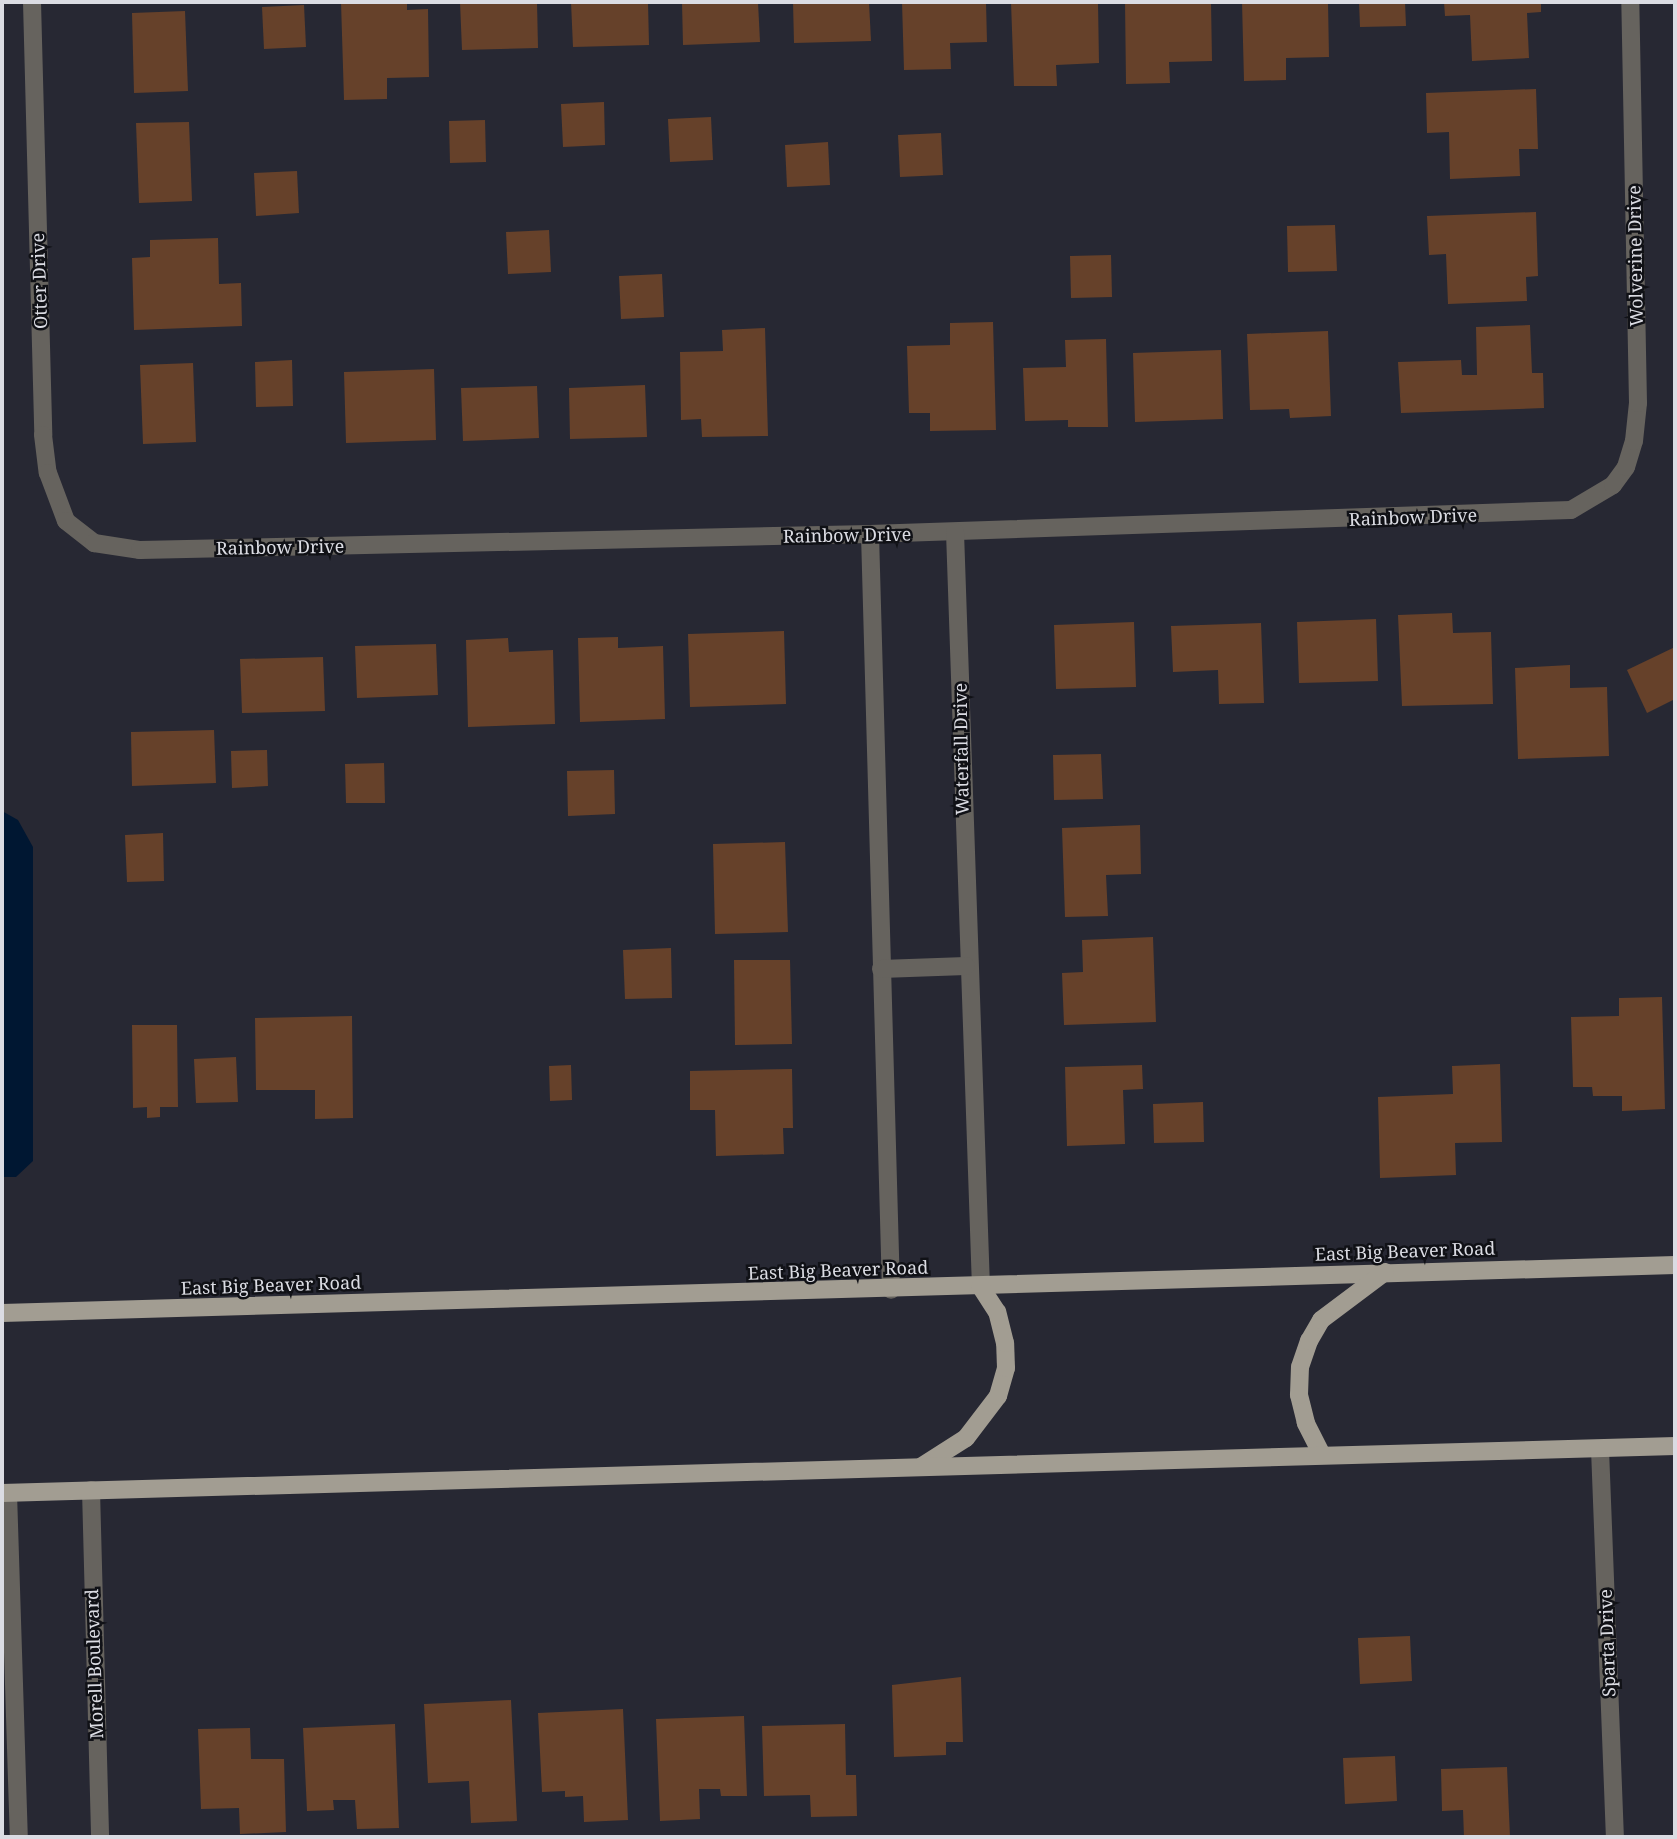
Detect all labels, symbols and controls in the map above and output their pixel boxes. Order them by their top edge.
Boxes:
street label: Wolverine Drive [1623,185,1647,327]
street label: Otter Drive [27,233,51,329]
street label: Rainbow Drive [1349,504,1477,530]
street label: Rainbow Drive [783,523,911,547]
street label: Rainbow Drive [216,535,344,559]
street label: Waterfall Drive [949,683,973,815]
street label: East Big Beaver Road [1314,1237,1496,1265]
street label: East Big Beaver Road [747,1256,929,1284]
street label: East Big Beaver Road [180,1271,362,1299]
street label: Morell Boulevard [81,1589,107,1739]
street label: Sparta Drive [1594,1589,1620,1697]

